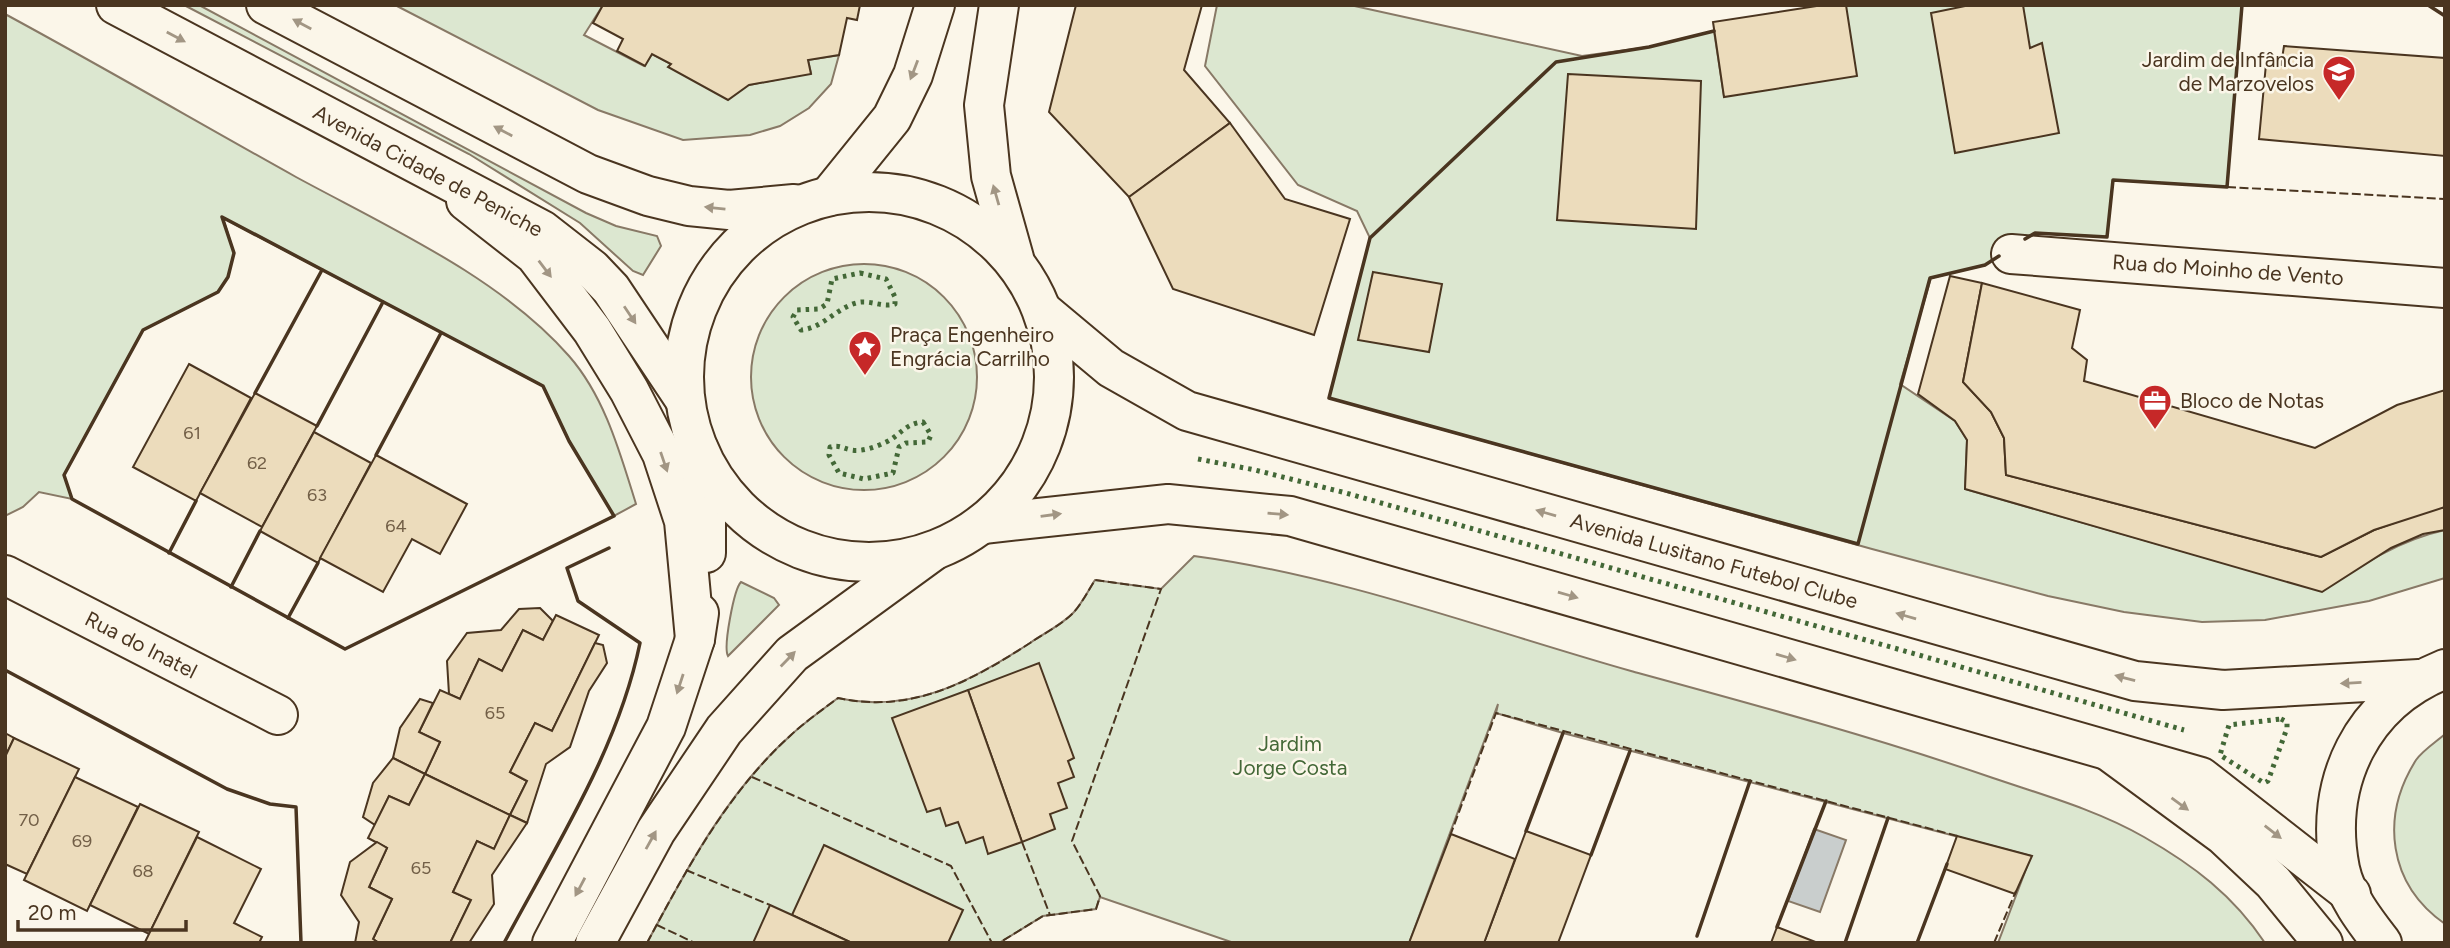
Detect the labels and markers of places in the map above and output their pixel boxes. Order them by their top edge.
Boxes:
place label: Jardim de Infância de Marzovelos [2142,47,2314,96]
school or university icon: Jardim de Infância de Marzovelos [2320,53,2358,102]
place label: Praça Engenheiro Engrácia Carrilho [890,322,1054,371]
place icon: Praça Engenheiro Engrácia Carrilho [846,328,884,377]
office icon: Bloco de Notas [2136,382,2174,431]
place label: Bloco de Notas [2180,388,2324,413]

